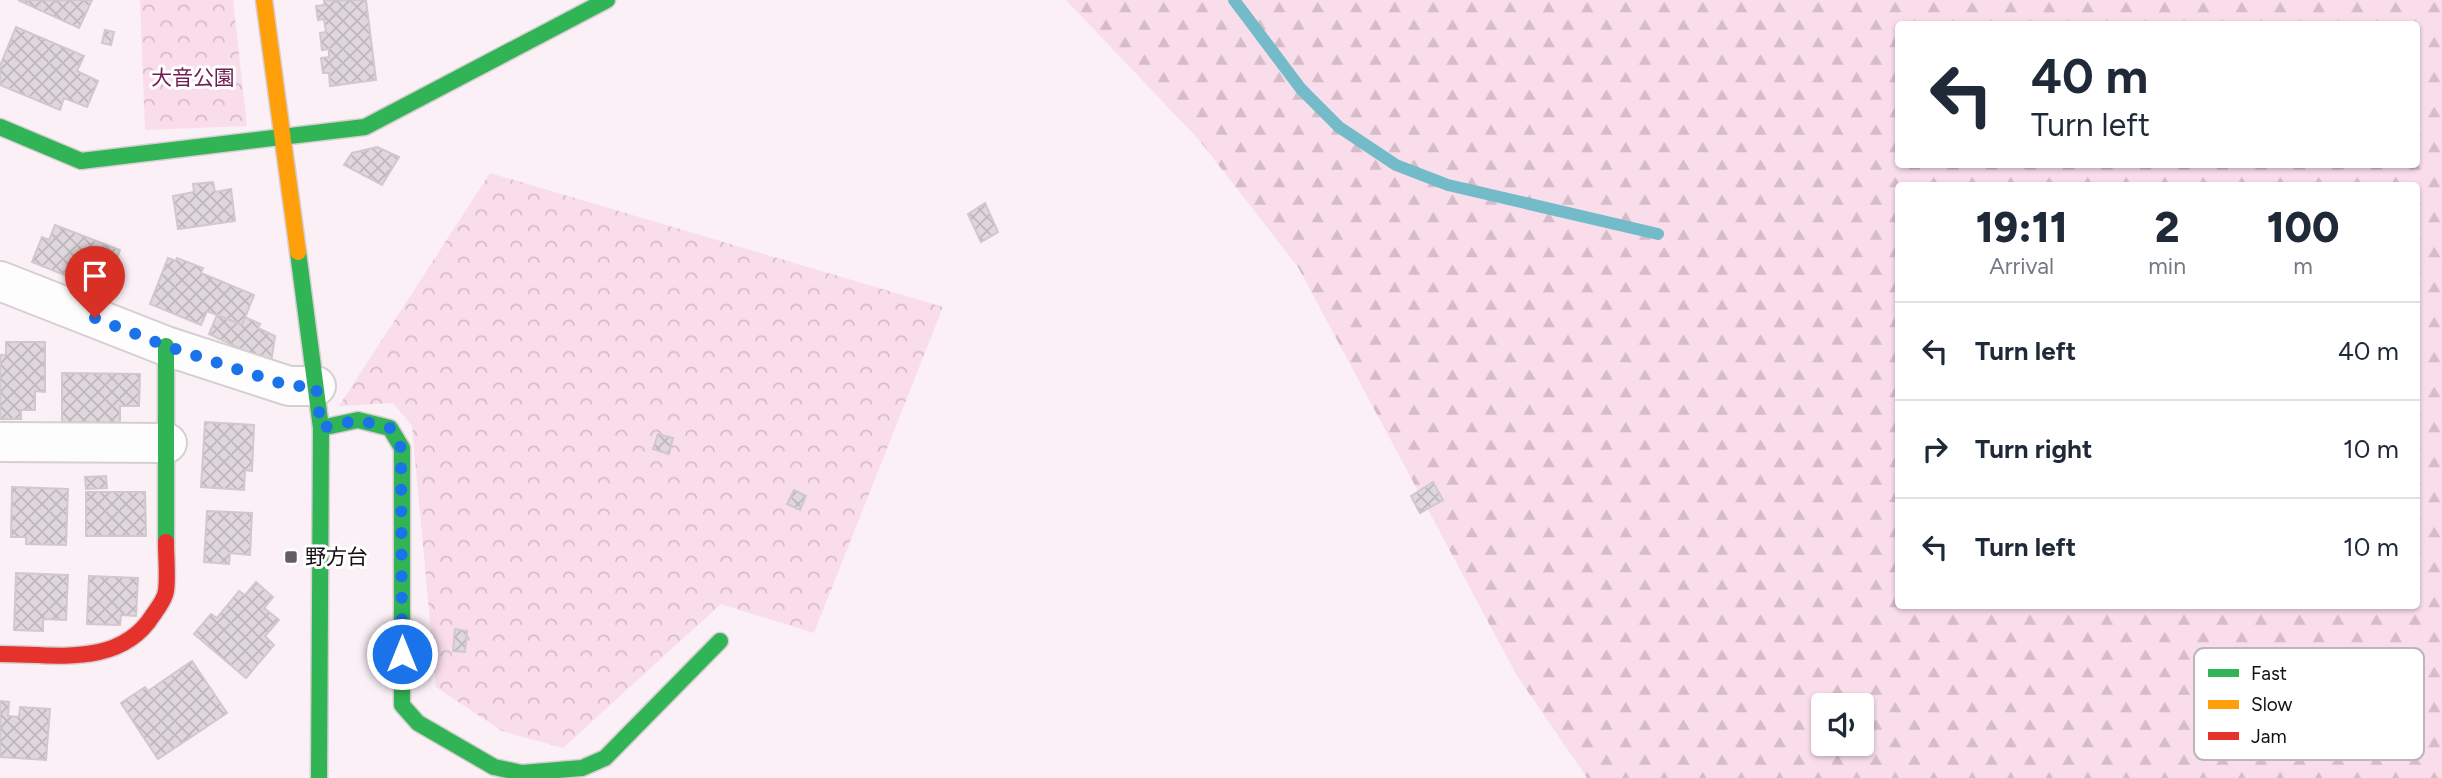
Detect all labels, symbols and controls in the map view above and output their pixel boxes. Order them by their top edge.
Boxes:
text: 40 m [2031,46,2148,105]
icon: left [1916,49,2007,140]
park label: 大音公園 [151,65,235,90]
text: Turn left [2031,106,2150,144]
text: 19:11 [1976,202,2068,253]
text: 2 [2155,202,2179,253]
text: 100 [2267,202,2339,253]
pin [65,246,125,318]
text: Arrival [1989,252,2054,280]
text: min [2148,252,2186,280]
text: m [2293,252,2313,280]
icon: arrive [76,257,114,295]
icon: left [1916,332,1954,370]
text: Turn left [1975,335,2076,367]
text: 40 m [2338,335,2399,367]
icon: right [1916,430,1954,468]
text: Turn right [1975,433,2092,465]
text: 10 m [2343,433,2399,465]
icon: left [1916,528,1954,566]
text: Turn left [1975,531,2076,563]
text: 10 m [2343,531,2399,563]
place label: 野方台 [305,544,368,569]
marker: 野方台 [283,549,299,565]
position arrow [365,617,439,691]
legend [2194,648,2424,760]
text: Fast [2251,662,2287,685]
map controls [1811,693,1874,756]
button: sound [1811,693,1874,756]
text: Slow [2251,693,2293,716]
text: Jam [2251,725,2287,748]

